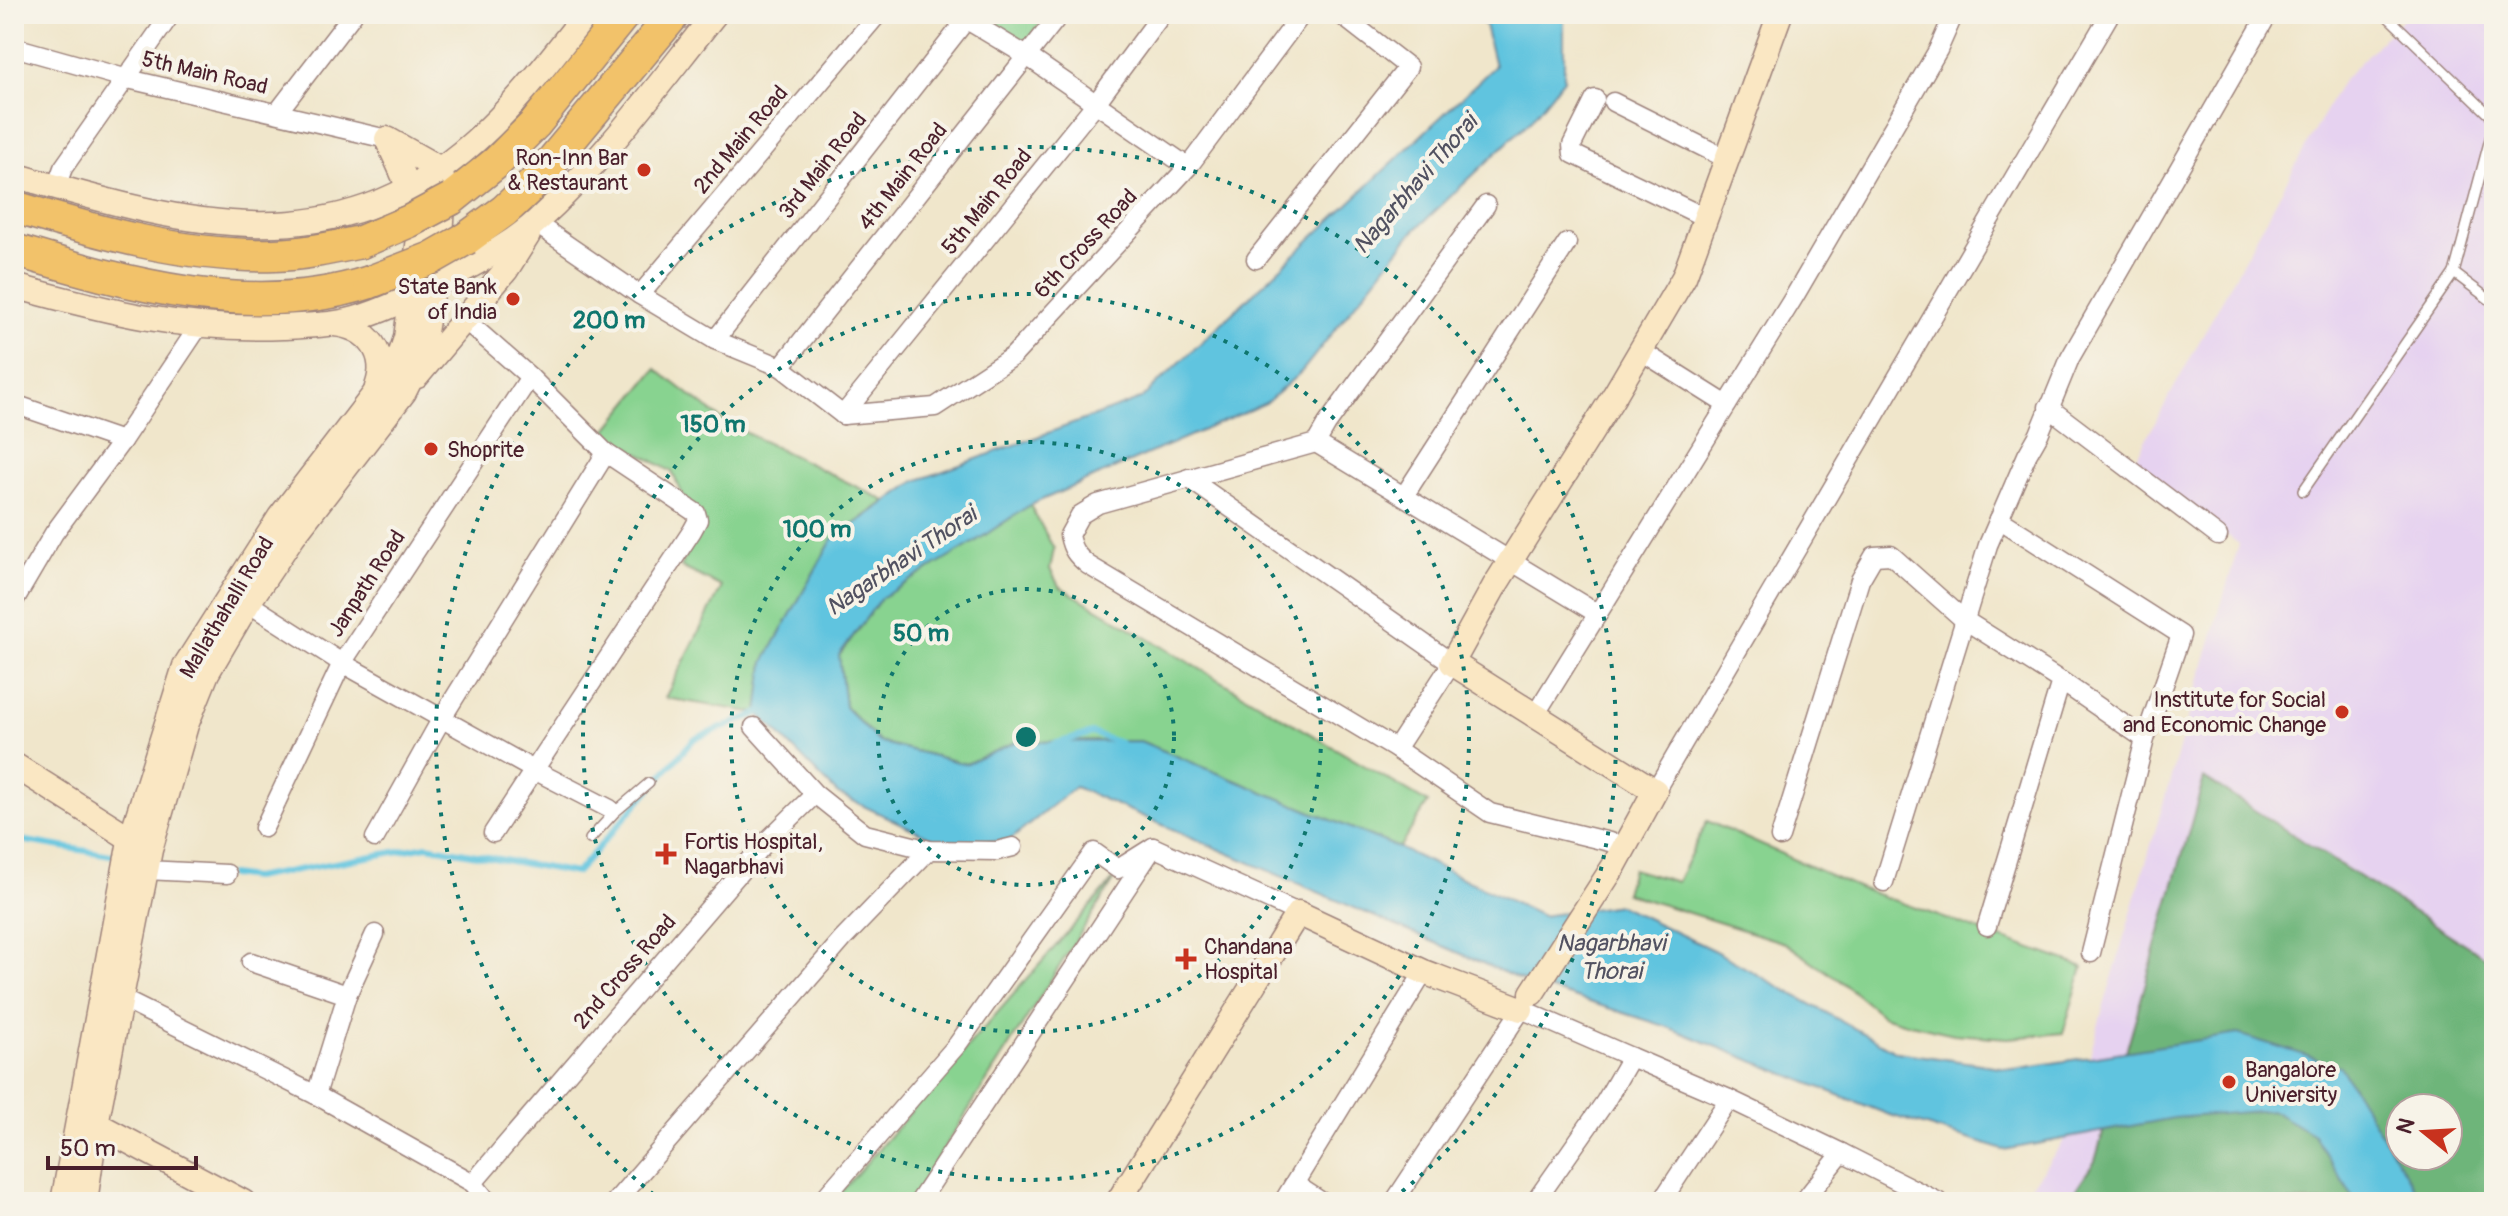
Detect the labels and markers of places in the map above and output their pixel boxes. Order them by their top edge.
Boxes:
place label: Ron-Inn Bar & Restaurant [508,144,628,197]
marker: Ron-Inn Bar & Restaurant [635,161,653,179]
place label: State Bank of India [398,273,497,326]
marker: State Bank of India [504,290,522,308]
place label: Shoprite [447,436,524,464]
marker: Shoprite [422,440,440,458]
place label: Institute for Social and Economic Change [2123,686,2326,739]
marker: Institute for Social and Economic Change [2333,703,2351,721]
centre of rings [1012,723,1040,751]
place label: Fortis Hospital, Nagarbhavi [684,828,823,881]
marker: Fortis Hospital, Nagarbhavi [655,843,677,865]
place label: Chandana Hospital [1204,933,1293,986]
marker: Chandana Hospital [1175,948,1197,970]
place label: Bangalore University [2245,1056,2337,1109]
marker: Bangalore University [2220,1073,2238,1091]

